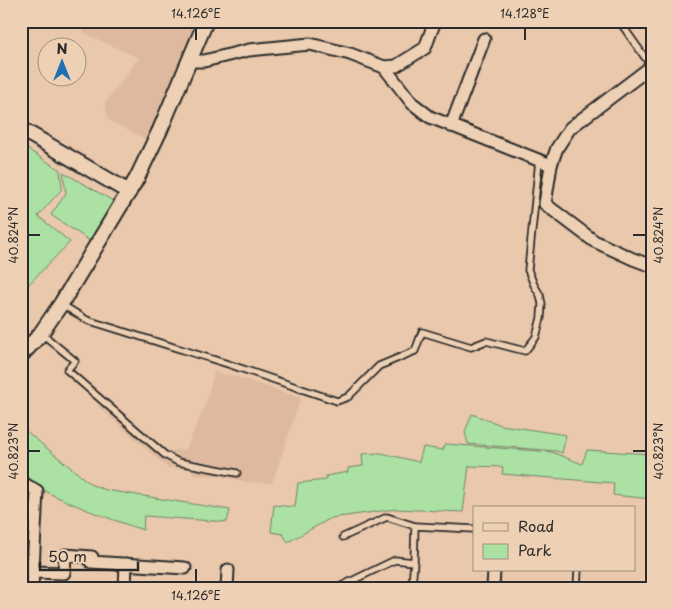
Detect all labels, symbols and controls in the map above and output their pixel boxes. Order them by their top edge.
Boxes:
text: 14.126°E [171,4,221,22]
text: 14.128°E [500,4,550,22]
north arrow [38,38,88,88]
text: N [56,38,68,59]
text: 40.824°N [4,207,22,263]
text: 40.824°N [649,207,667,263]
text: 40.823°N [4,423,22,479]
text: 40.823°N [649,423,667,479]
legend [473,506,636,572]
text: Road [518,514,554,537]
text: Park [518,538,552,561]
scale bar [40,539,138,571]
text: 50 m [48,544,87,567]
text: 14.126°E [171,586,221,604]

